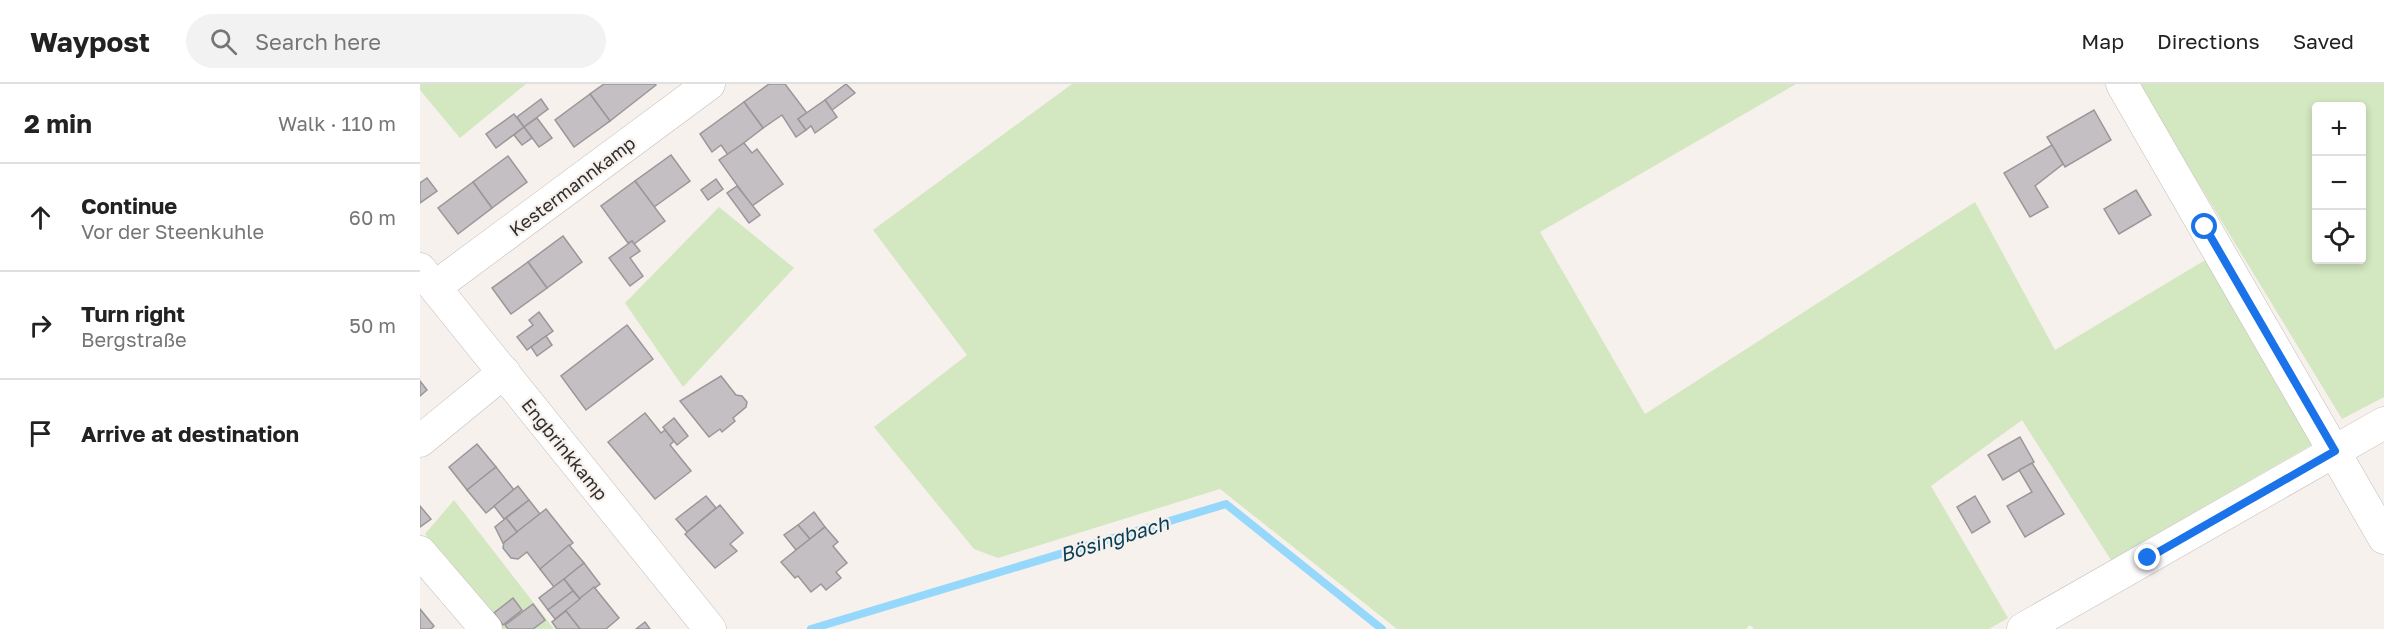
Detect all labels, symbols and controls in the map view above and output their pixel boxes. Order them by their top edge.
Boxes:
search box [186,14,606,68]
text: Waypost [30,25,150,58]
icon: search [207,25,240,58]
text: Search here [255,28,381,55]
text: Map [2081,28,2124,54]
text: Directions [2157,28,2260,54]
text: Saved [2293,28,2354,54]
map controls [2312,102,2366,264]
button: + [2312,102,2366,156]
text: 2 min [24,108,92,139]
text: Walk · 110 m [278,111,396,135]
street label: Kestermannkamp [505,131,639,241]
button: − [2312,156,2366,210]
text: Continue [81,192,177,219]
icon: ahead [24,201,57,234]
text: 60 m [349,205,396,229]
button: locate [2312,210,2366,264]
route start [2191,213,2217,239]
text: Vor der Steenkuhle [81,219,264,243]
text: Turn right [81,300,185,327]
icon: right [24,309,57,342]
text: 50 m [349,313,396,337]
text: Bergstraße [81,327,187,351]
street label: Engbrinkkamp [517,394,613,504]
icon: arrive [24,417,57,450]
text: Arrive at destination [81,420,299,447]
water label: Bösingbach [1057,510,1172,567]
route end [2134,544,2160,570]

